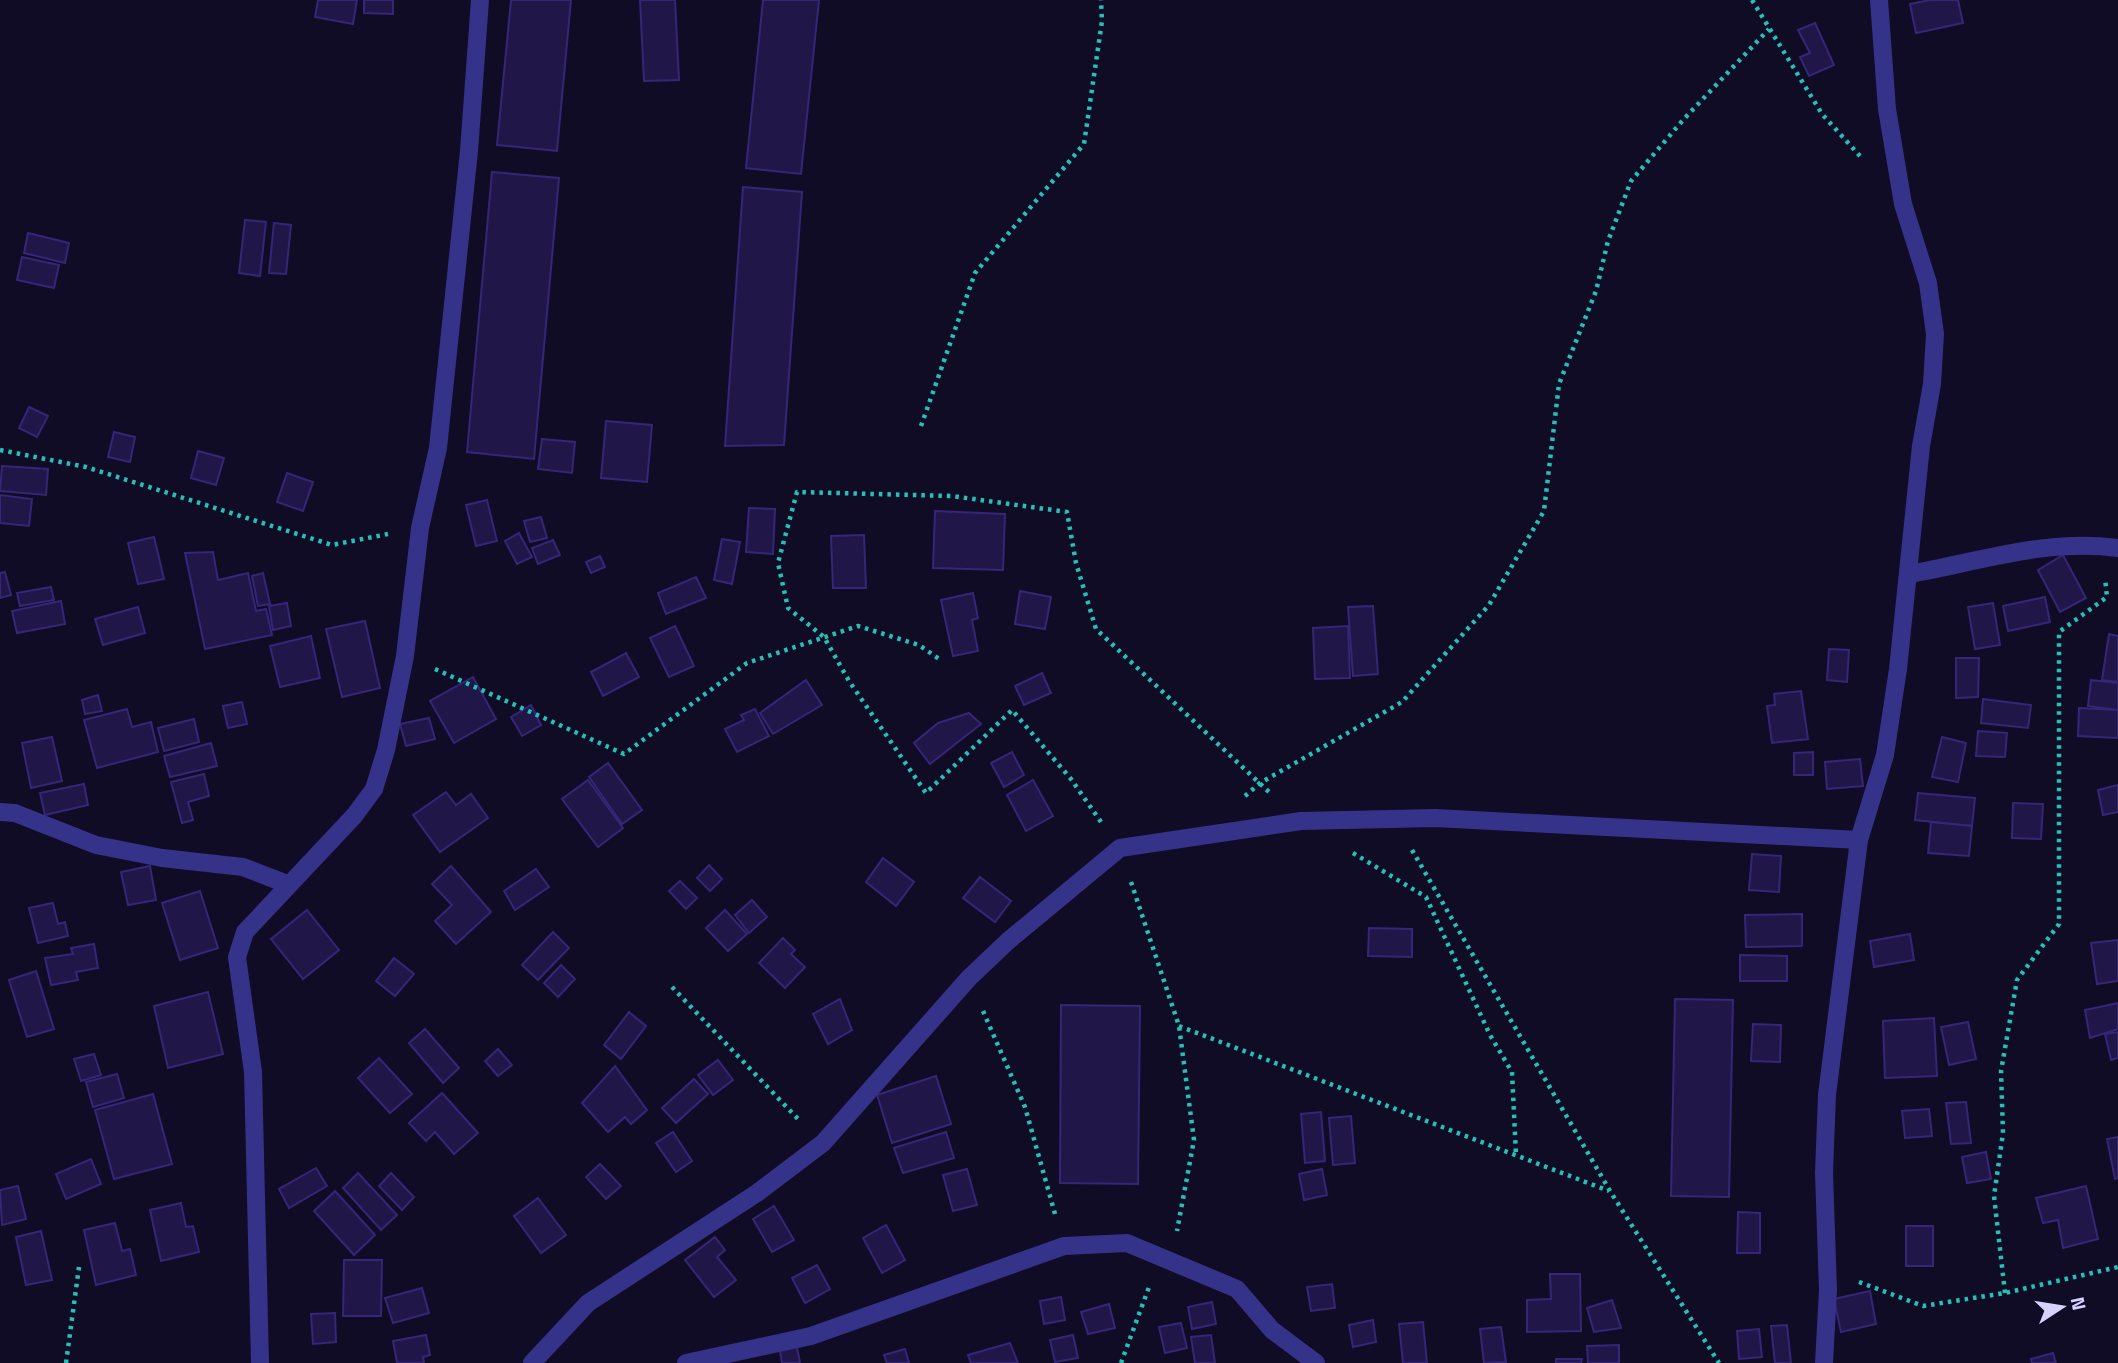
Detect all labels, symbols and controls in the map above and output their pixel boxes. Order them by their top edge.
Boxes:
north arrow [2027,1272,2097,1342]
text: N [2064,1294,2095,1313]

